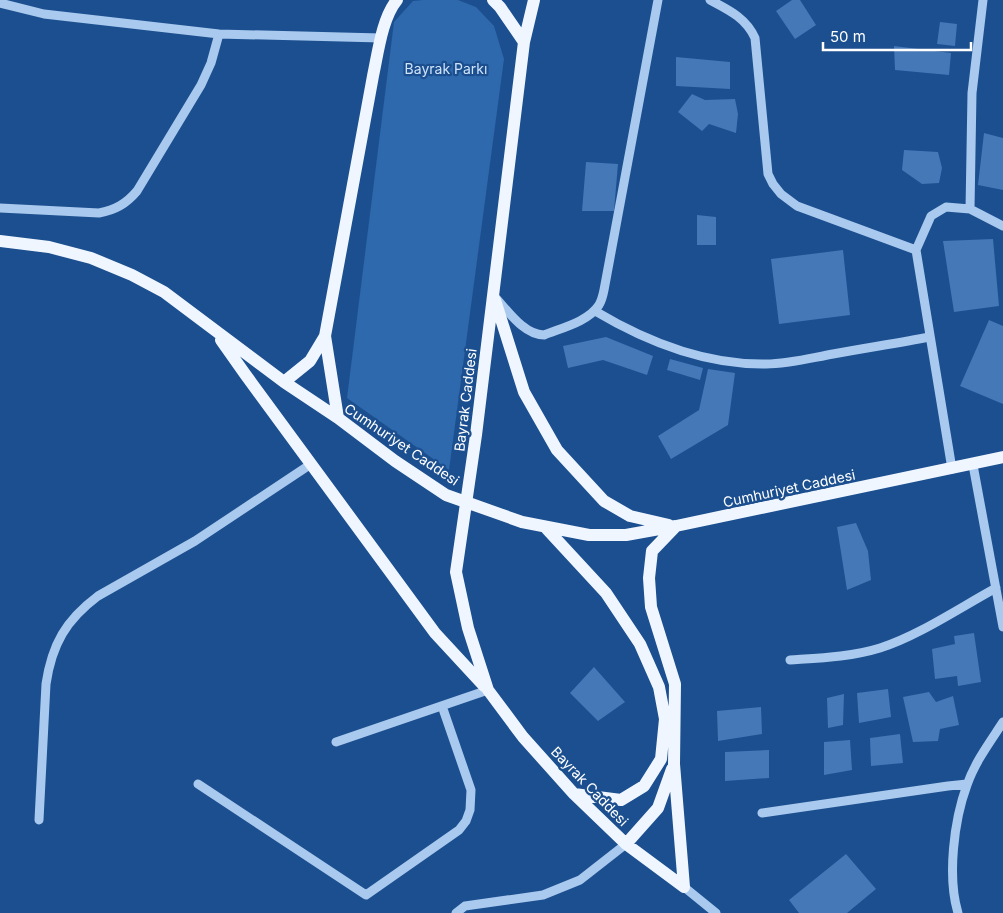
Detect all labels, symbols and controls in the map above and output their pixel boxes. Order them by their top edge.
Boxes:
scale bar [823,20,970,52]
text: 50 m [830,27,866,46]
park label: Bayrak Parkı [405,60,487,77]
street label: Bayrak Caddesi [450,348,480,452]
street label: Cumhuriyet Caddesi [341,399,463,489]
street label: Cumhuriyet Caddesi [721,466,857,510]
street label: Bayrak Caddesi [548,743,632,829]

